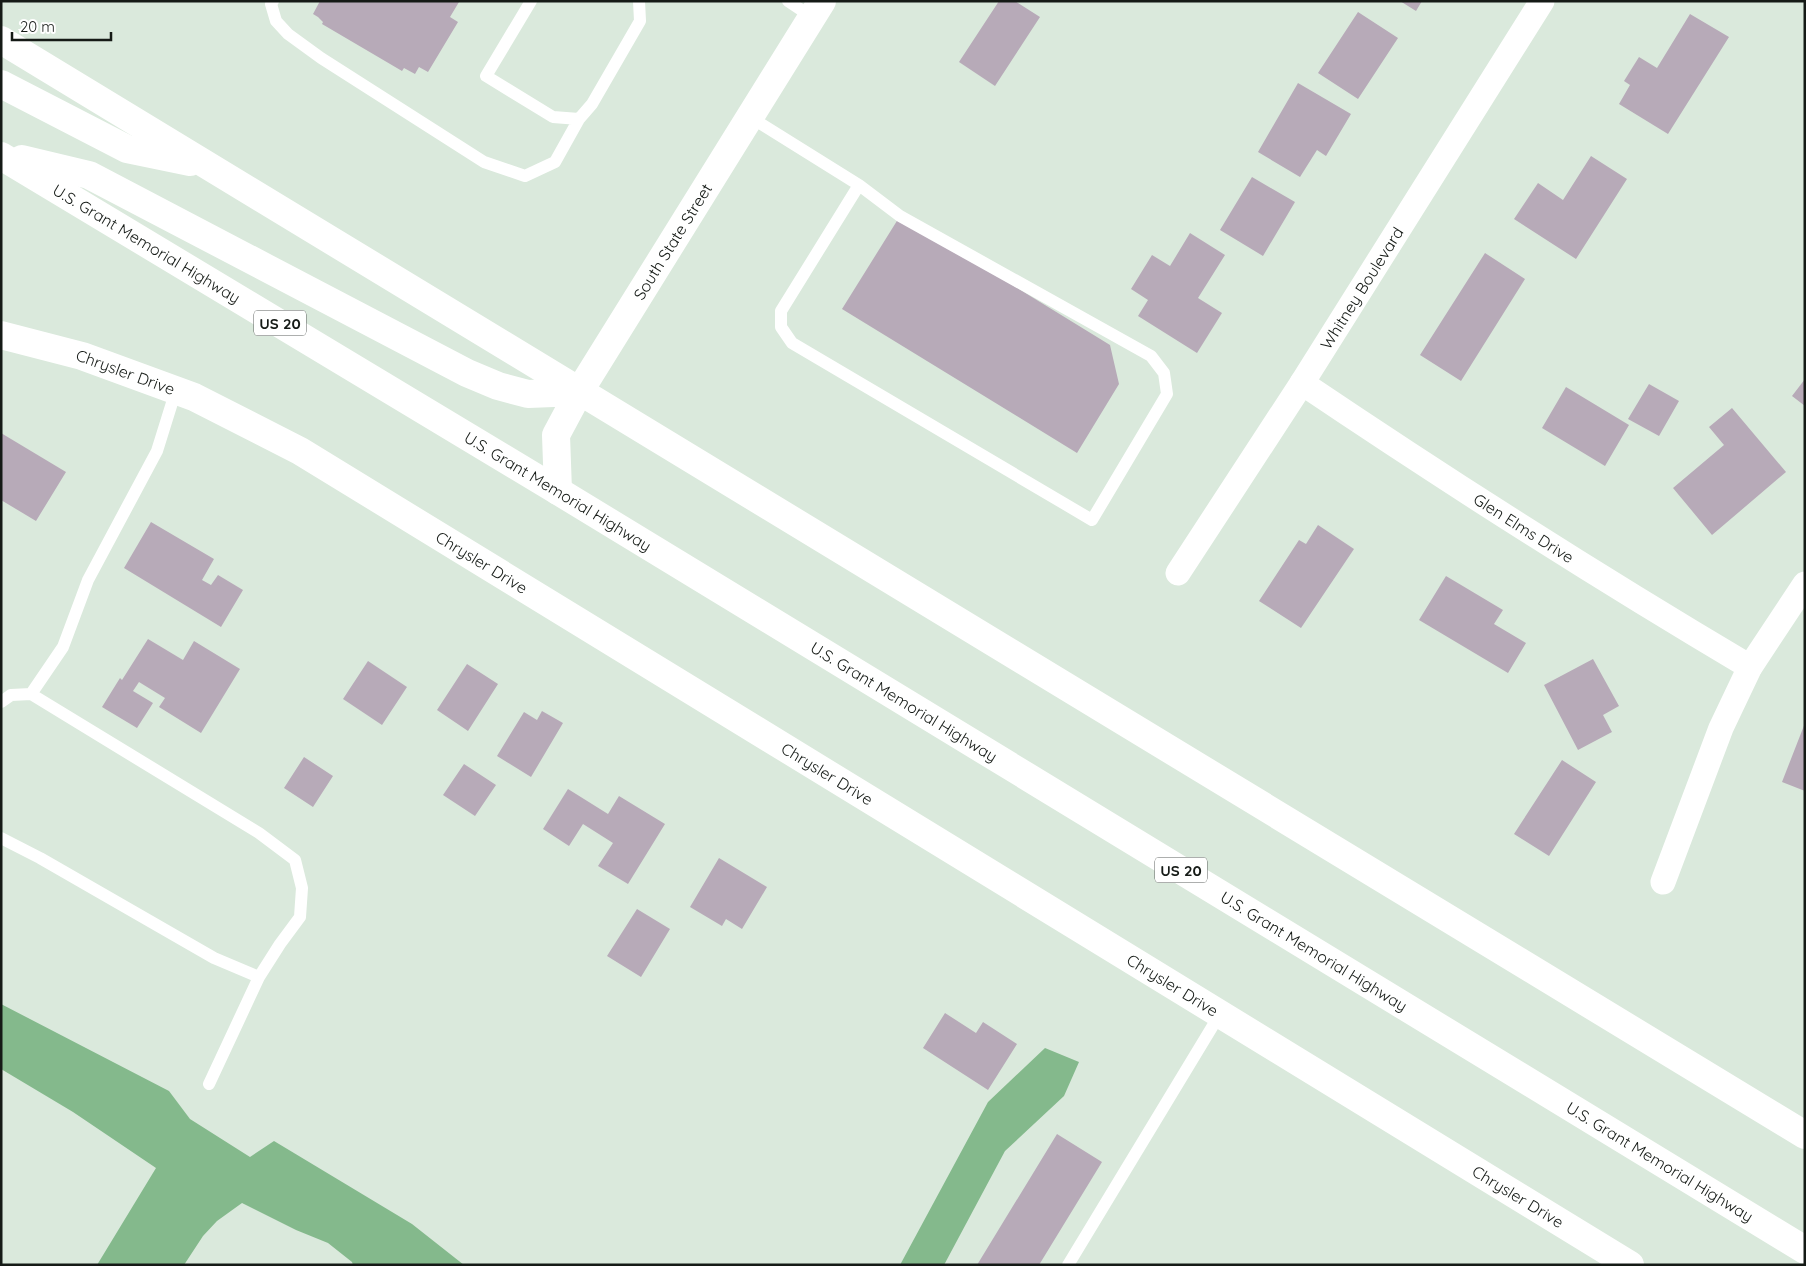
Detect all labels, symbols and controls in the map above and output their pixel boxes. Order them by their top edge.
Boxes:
scale bar [12,10,111,42]
text: 20 m [20,17,55,36]
street label: U.S. Grant Memorial Highway [49,180,244,308]
street label: South State Street [629,180,716,303]
street label: Whitney Boulevard [1316,223,1407,353]
road number: US 20 [254,310,306,336]
street label: Chrysler Drive [74,345,178,399]
street label: U.S. Grant Memorial Highway [461,427,655,556]
street label: Glen Elms Drive [1470,489,1578,567]
street label: Chrysler Drive [432,527,531,598]
street label: U.S. Grant Memorial Highway [807,637,1001,766]
street label: Chrysler Drive [778,738,877,809]
road number: US 20 [1155,858,1207,882]
street label: U.S. Grant Memorial Highway [1217,887,1411,1016]
street label: Chrysler Drive [1123,949,1222,1021]
street label: U.S. Grant Memorial Highway [1563,1097,1757,1226]
street label: Chrysler Drive [1469,1161,1568,1232]

